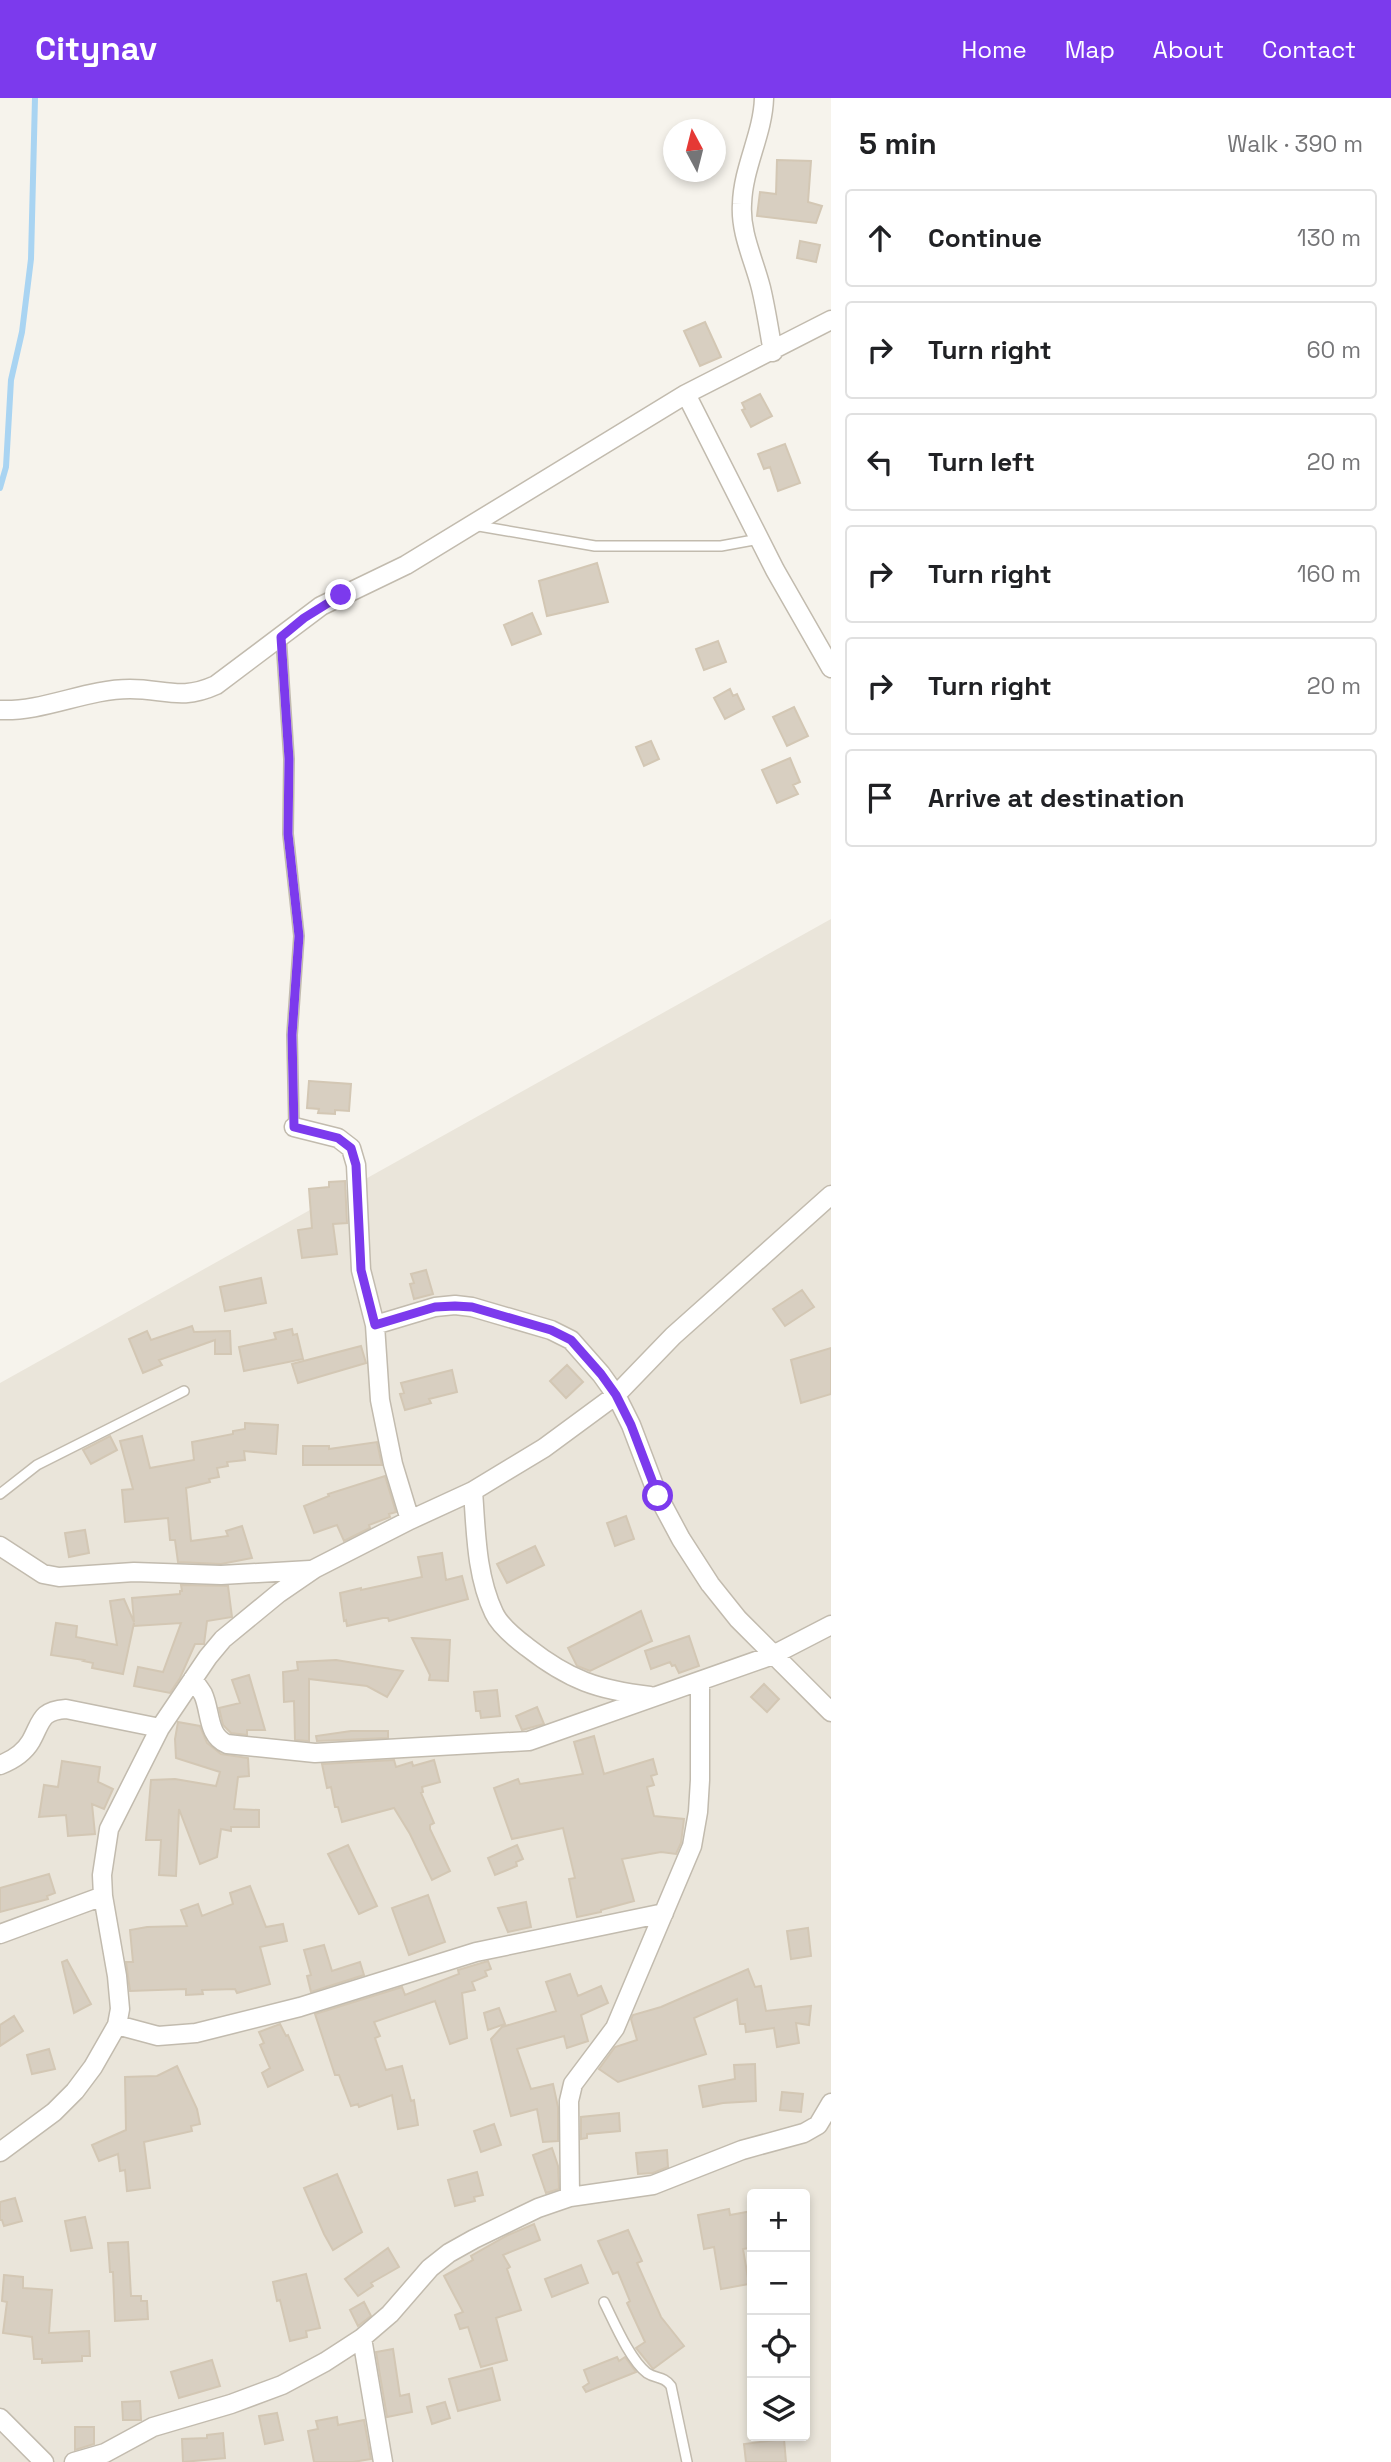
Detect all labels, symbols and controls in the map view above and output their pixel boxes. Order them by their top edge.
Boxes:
text: Citynav [35,28,157,70]
text: Home [961,34,1027,65]
text: Map [1065,34,1115,65]
text: About [1153,34,1224,65]
text: Contact [1262,34,1356,65]
north arrow [663,119,726,182]
text: 5 min [859,124,937,163]
text: Walk · 390 m [1227,129,1363,159]
icon: ahead [861,219,899,257]
text: Continue [928,221,1042,255]
text: 130 m [1297,223,1361,253]
icon: right [861,331,899,369]
text: Turn right [928,333,1052,367]
text: 60 m [1306,335,1361,365]
icon: left [861,443,899,481]
text: Turn left [928,445,1035,479]
text: 20 m [1307,447,1361,477]
icon: right [861,555,899,593]
text: Turn right [928,557,1052,591]
text: 160 m [1297,559,1361,589]
route end [325,579,356,610]
icon: right [861,667,899,705]
text: Turn right [928,669,1052,703]
text: 20 m [1307,671,1361,701]
icon: arrive [861,779,899,817]
text: Arrive at destination [928,781,1185,815]
route start [642,1480,673,1511]
map controls [747,2189,810,2441]
button: + [747,2189,810,2252]
button: − [747,2252,810,2315]
button: locate [747,2315,810,2378]
button: layers [747,2378,810,2441]

